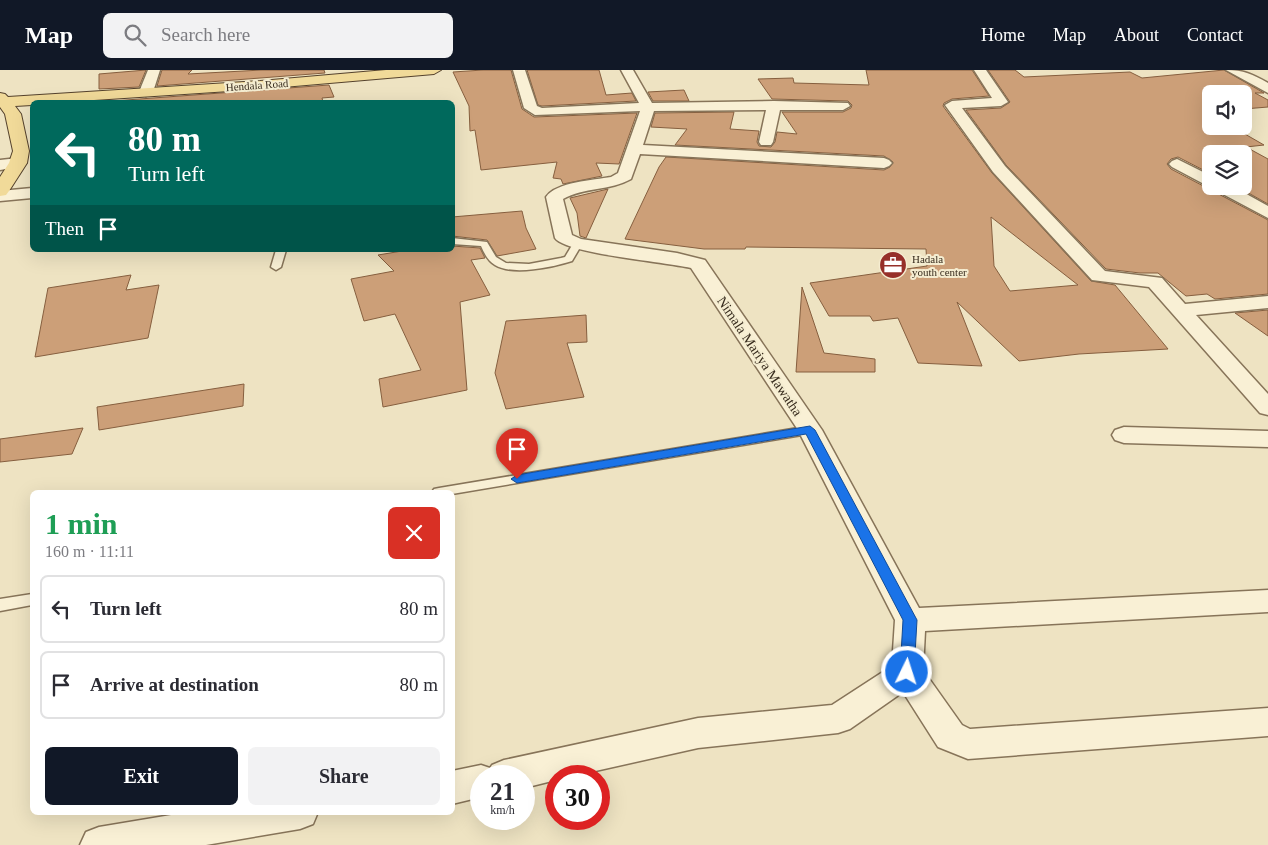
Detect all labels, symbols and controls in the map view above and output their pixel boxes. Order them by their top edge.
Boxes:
search box [103,13,453,58]
icon: search [121,21,149,49]
text: Map [25,22,73,48]
text: Search here [161,24,250,45]
text: Home [981,25,1025,45]
text: Map [1053,25,1086,45]
text: About [1114,25,1159,45]
text: Contact [1187,25,1243,45]
street label: Hendala Road [225,77,289,93]
map controls [1202,85,1252,195]
button: sound [1202,85,1252,135]
icon: left [45,120,110,185]
text: 80 m [128,120,201,159]
button: layers [1202,145,1252,195]
text: Turn left [128,161,205,186]
icon: arrive [94,215,122,243]
text: Then [45,218,84,239]
office icon: Hadala youth center [878,250,908,280]
place label: Hadala youth center [912,253,967,278]
street label: Nimala Mariya Mawatha [714,294,806,419]
pin [496,428,538,479]
icon: arrive [503,435,531,463]
text: 1 min [45,507,118,540]
button: close [388,507,440,559]
text: 160 m · 11:11 [45,543,134,560]
icon: left [47,595,75,623]
text: Turn left [90,598,162,619]
text: 80 m [399,598,438,619]
position arrow [880,645,932,697]
icon: arrive [47,671,75,699]
text: Arrive at destination [90,674,259,695]
text: 80 m [399,674,438,695]
button: Exit [45,747,238,805]
button: Share [248,747,440,805]
speed limit sign: 30 [545,765,610,830]
text: 21 [490,778,515,805]
text: km/h [490,803,515,817]

